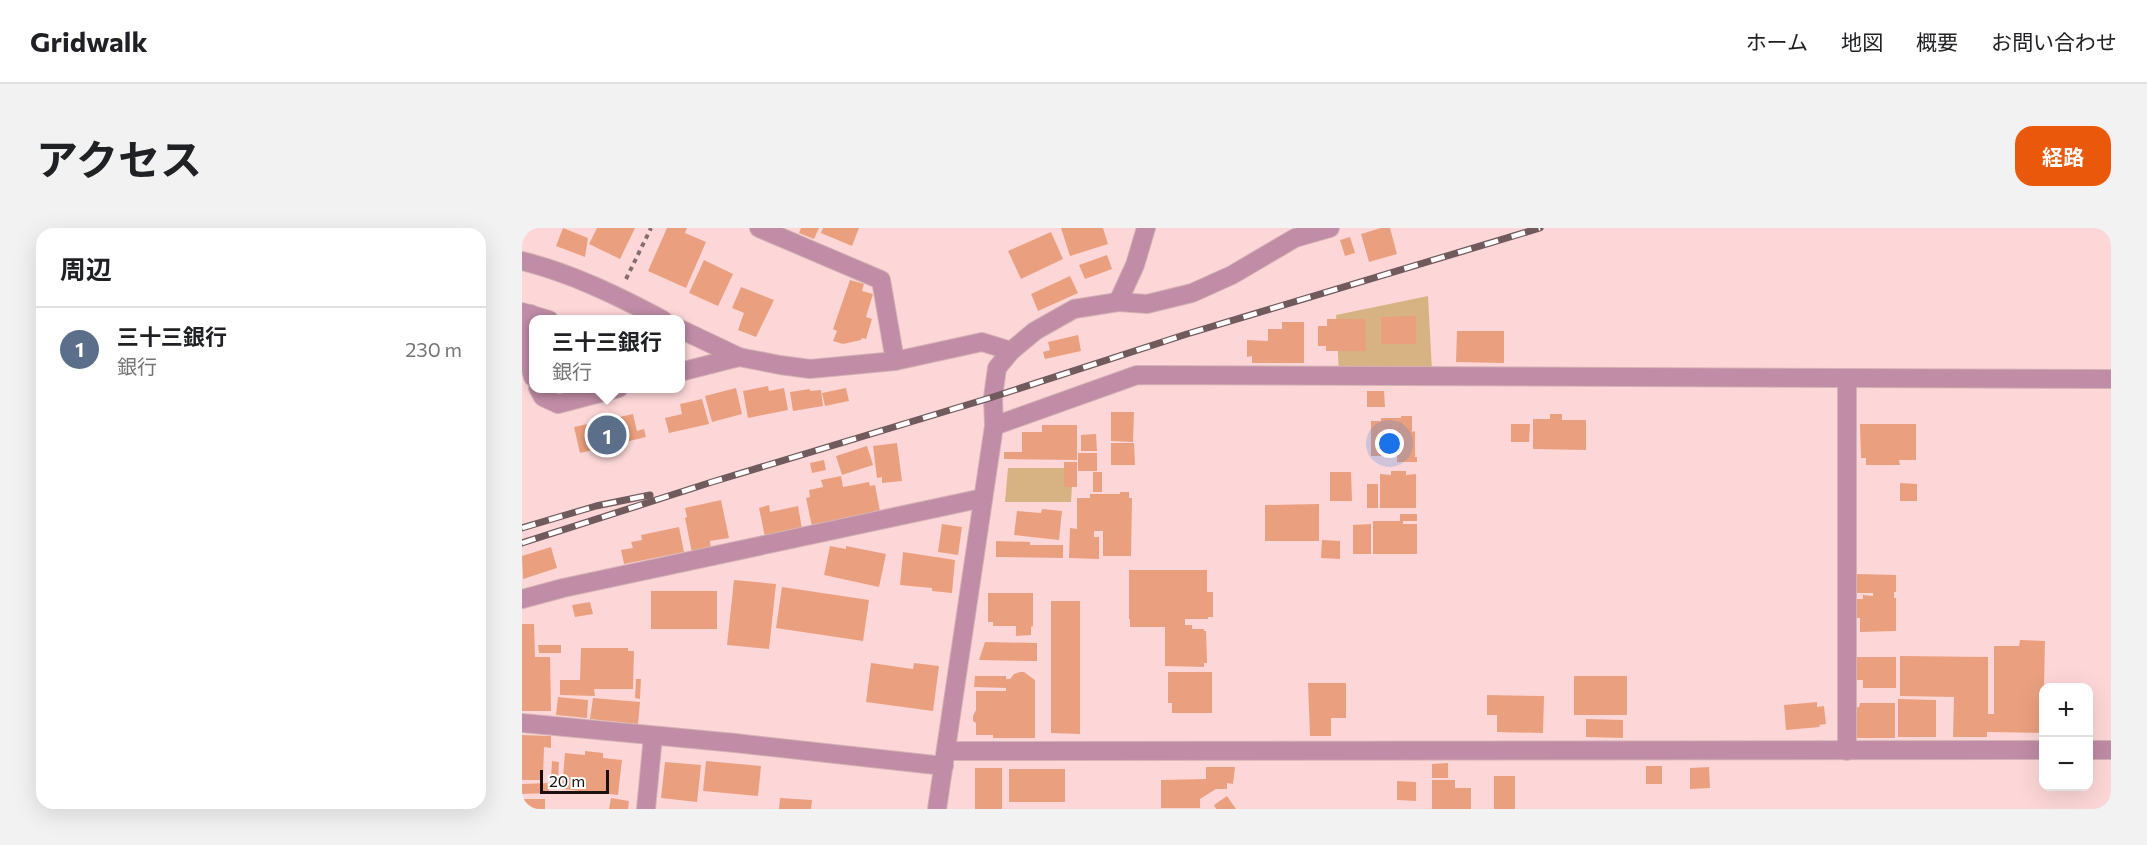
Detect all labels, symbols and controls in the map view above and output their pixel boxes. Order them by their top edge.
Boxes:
text: Gridwalk [30,24,148,58]
text: ホーム [1746,29,1808,54]
text: 地図 [1841,29,1883,54]
text: 概要 [1916,29,1958,54]
text: お問い合わせ [1991,29,2117,54]
button: 経路 [2015,126,2111,186]
text: アクセス [36,132,202,184]
text: 周辺 [60,253,112,284]
popup [529,315,685,393]
text: 三十三銀行 [117,323,227,350]
text: 三十三銀行 [552,328,662,355]
text: 1 [75,337,84,361]
text: 230 m [405,337,462,361]
text: 銀行 [117,354,157,378]
text: 銀行 [552,359,592,383]
pin: 1 [588,412,626,458]
your location [1375,429,1404,458]
map controls [2039,683,2093,791]
button: + [2039,683,2093,737]
button: − [2039,737,2093,791]
scale bar [540,767,609,794]
text: 20 m [549,771,585,790]

